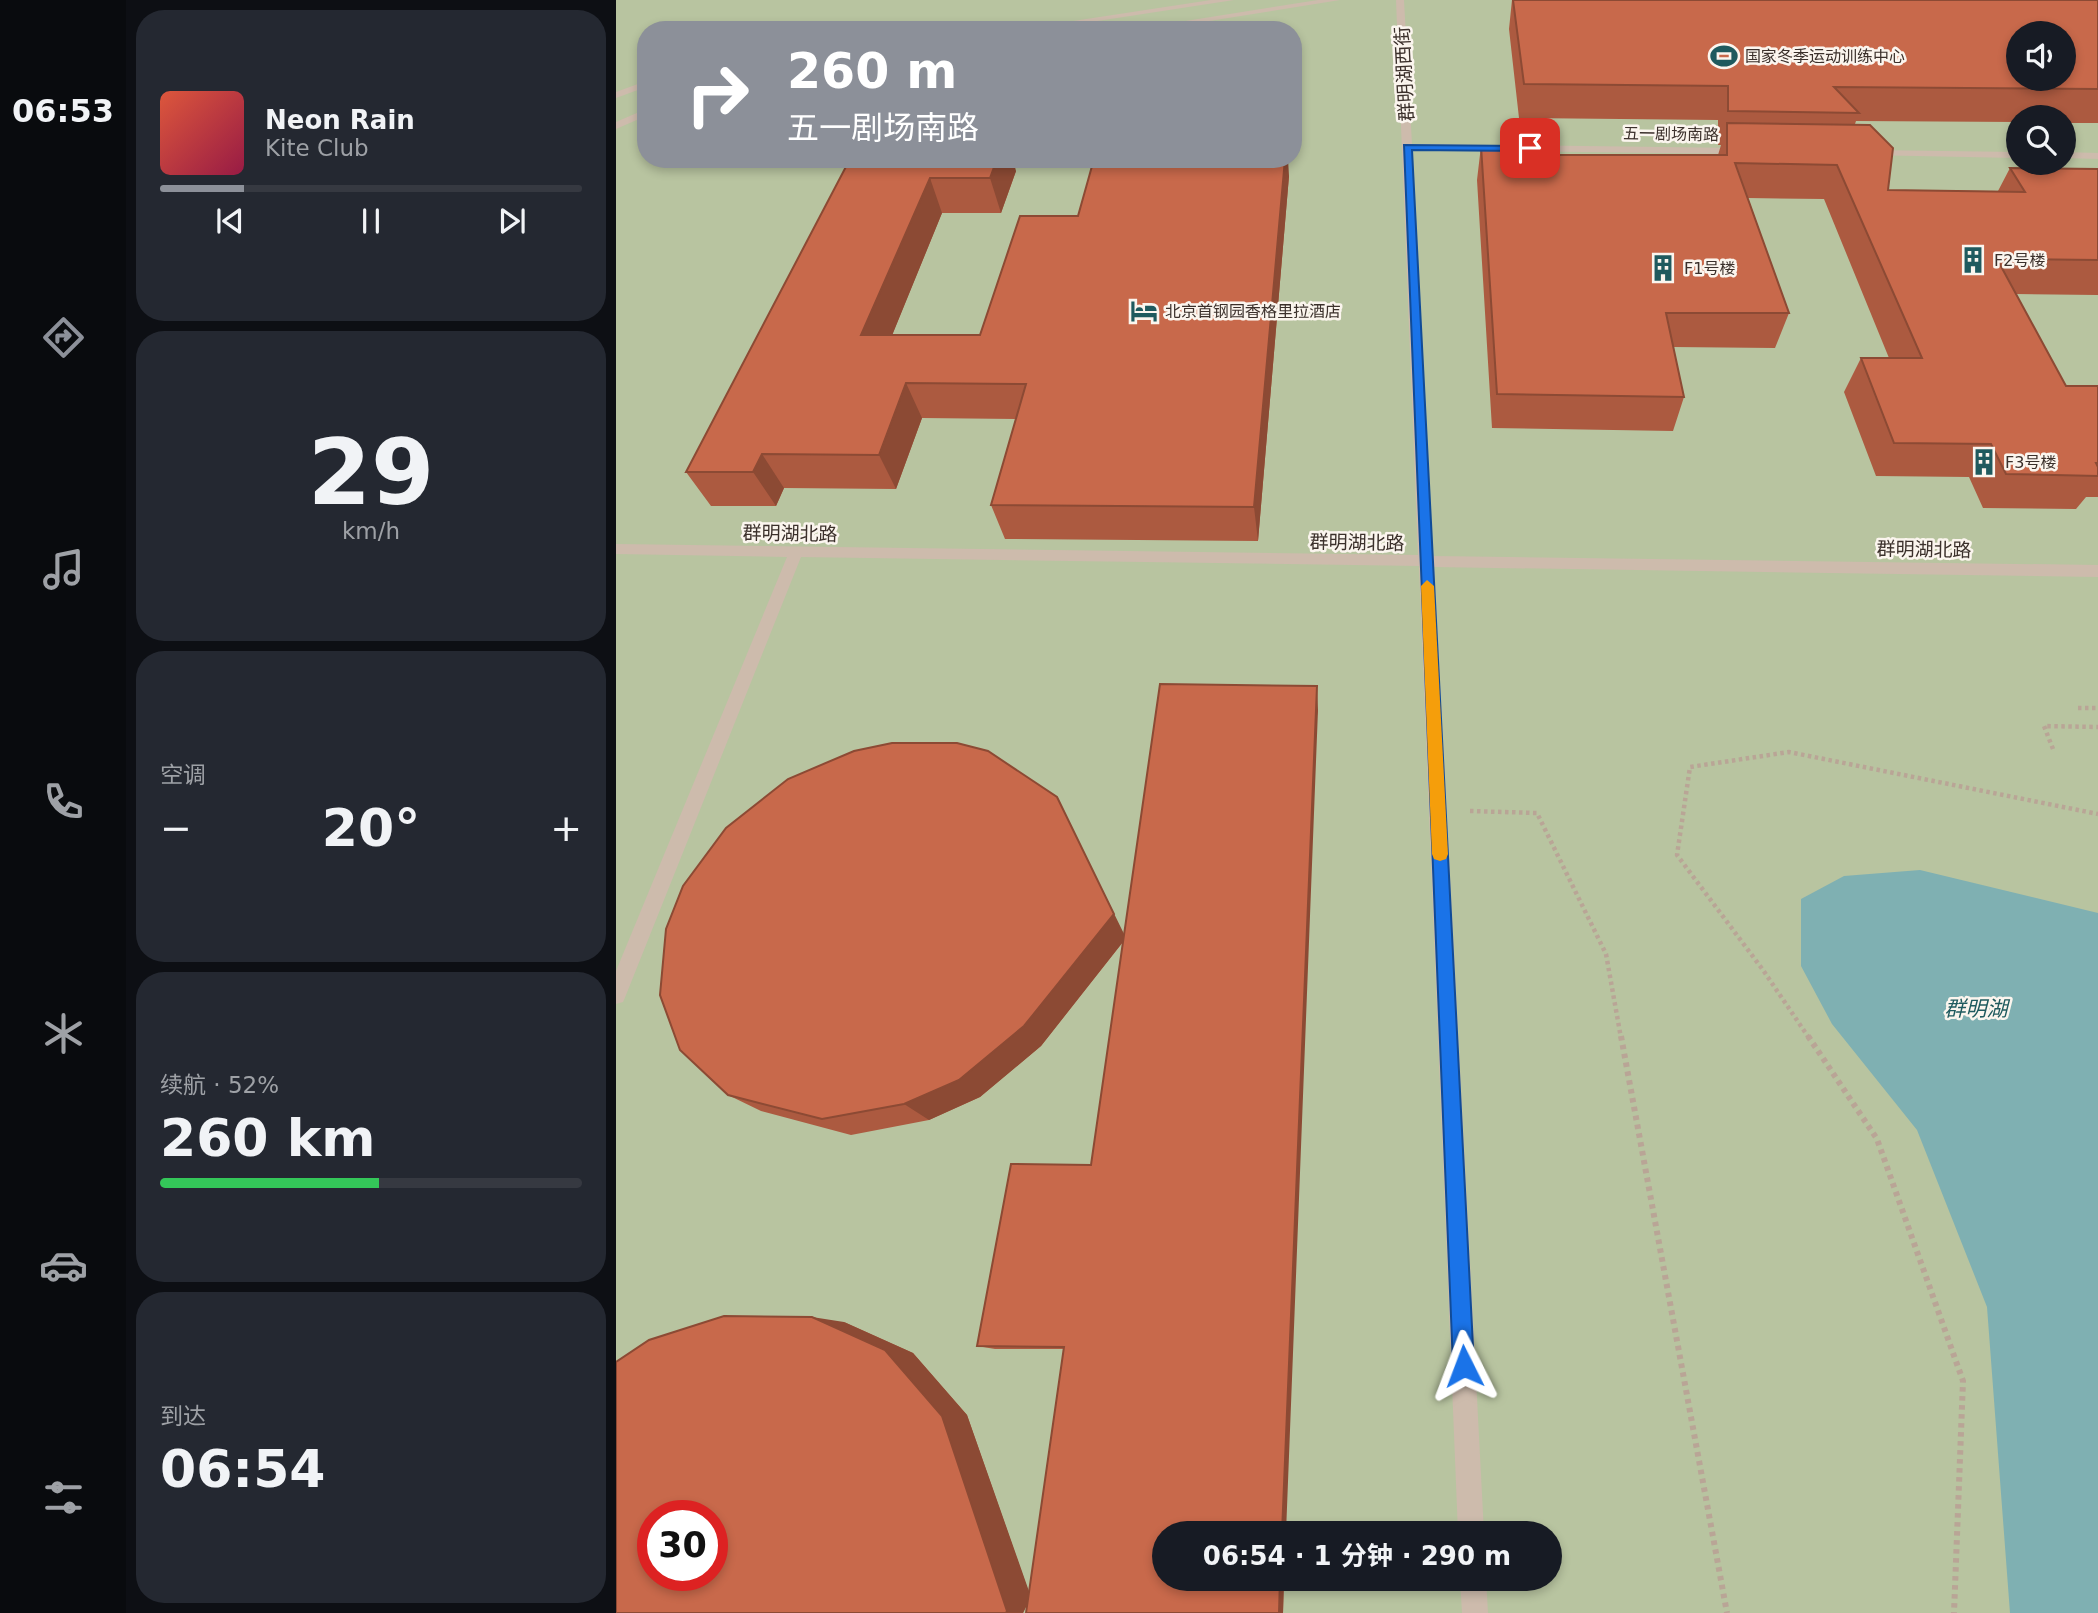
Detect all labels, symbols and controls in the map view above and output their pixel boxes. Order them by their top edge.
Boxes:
map controls [2006,21,2076,175]
button: sound [2006,21,2076,91]
street label: 群明湖西街 [1391,26,1417,122]
sports icon: 国家冬季运动训练中心 [1709,41,1739,71]
text: 260 m [787,43,957,100]
place label: 国家冬季运动训练中心 [1745,47,1905,66]
icon: right [672,49,763,140]
text: 06:53 [12,92,114,130]
text: Neon Rain [265,105,415,135]
button: search [2006,105,2076,175]
text: 五一剧场南路 [787,109,979,147]
pin [1500,118,1560,178]
street label: 五一剧场南路 [1623,124,1719,144]
icon: arrive [1511,129,1549,167]
text: Kite Club [265,135,369,161]
icon: previous [211,202,249,240]
icon: pause [352,202,390,240]
icon: next [493,202,531,240]
building icon: F2号楼 [1958,245,1988,275]
place label: F2号楼 [1994,251,2045,270]
building icon: F1号楼 [1648,253,1678,283]
place label: F1号楼 [1684,259,1735,278]
hotel icon: 北京首钢园香格里拉酒店 [1129,296,1159,326]
place label: 北京首钢园香格里拉酒店 [1165,302,1341,321]
icon: directions [39,313,88,362]
text: 29 [308,420,434,525]
building icon: F3号楼 [1969,447,1999,477]
place label: F3号楼 [2005,453,2056,472]
text: km/h [342,518,400,544]
street label: 群明湖北路 [742,521,838,545]
street label: 群明湖北路 [1309,530,1405,554]
street label: 群明湖北路 [1876,537,1972,561]
icon: music [39,545,88,594]
text: 空调 [160,762,206,788]
icon: phone [39,777,88,826]
text: 20° [322,798,420,858]
text: − [160,806,192,850]
text: + [550,806,582,850]
water label: 群明湖 [1945,997,2010,1021]
icon: climate [39,1009,88,1058]
text: 续航 · 52% [160,1072,279,1098]
text: 260 km [160,1108,375,1168]
icon: car [39,1241,88,1290]
position arrow [1427,1329,1501,1403]
text: 到达 [160,1403,206,1429]
text: 06:54 [160,1439,326,1499]
icon: filters [39,1473,88,1522]
speed limit sign: 30 [637,1500,728,1591]
text: 06:54 · 1 分钟 · 290 m [1203,1541,1511,1571]

